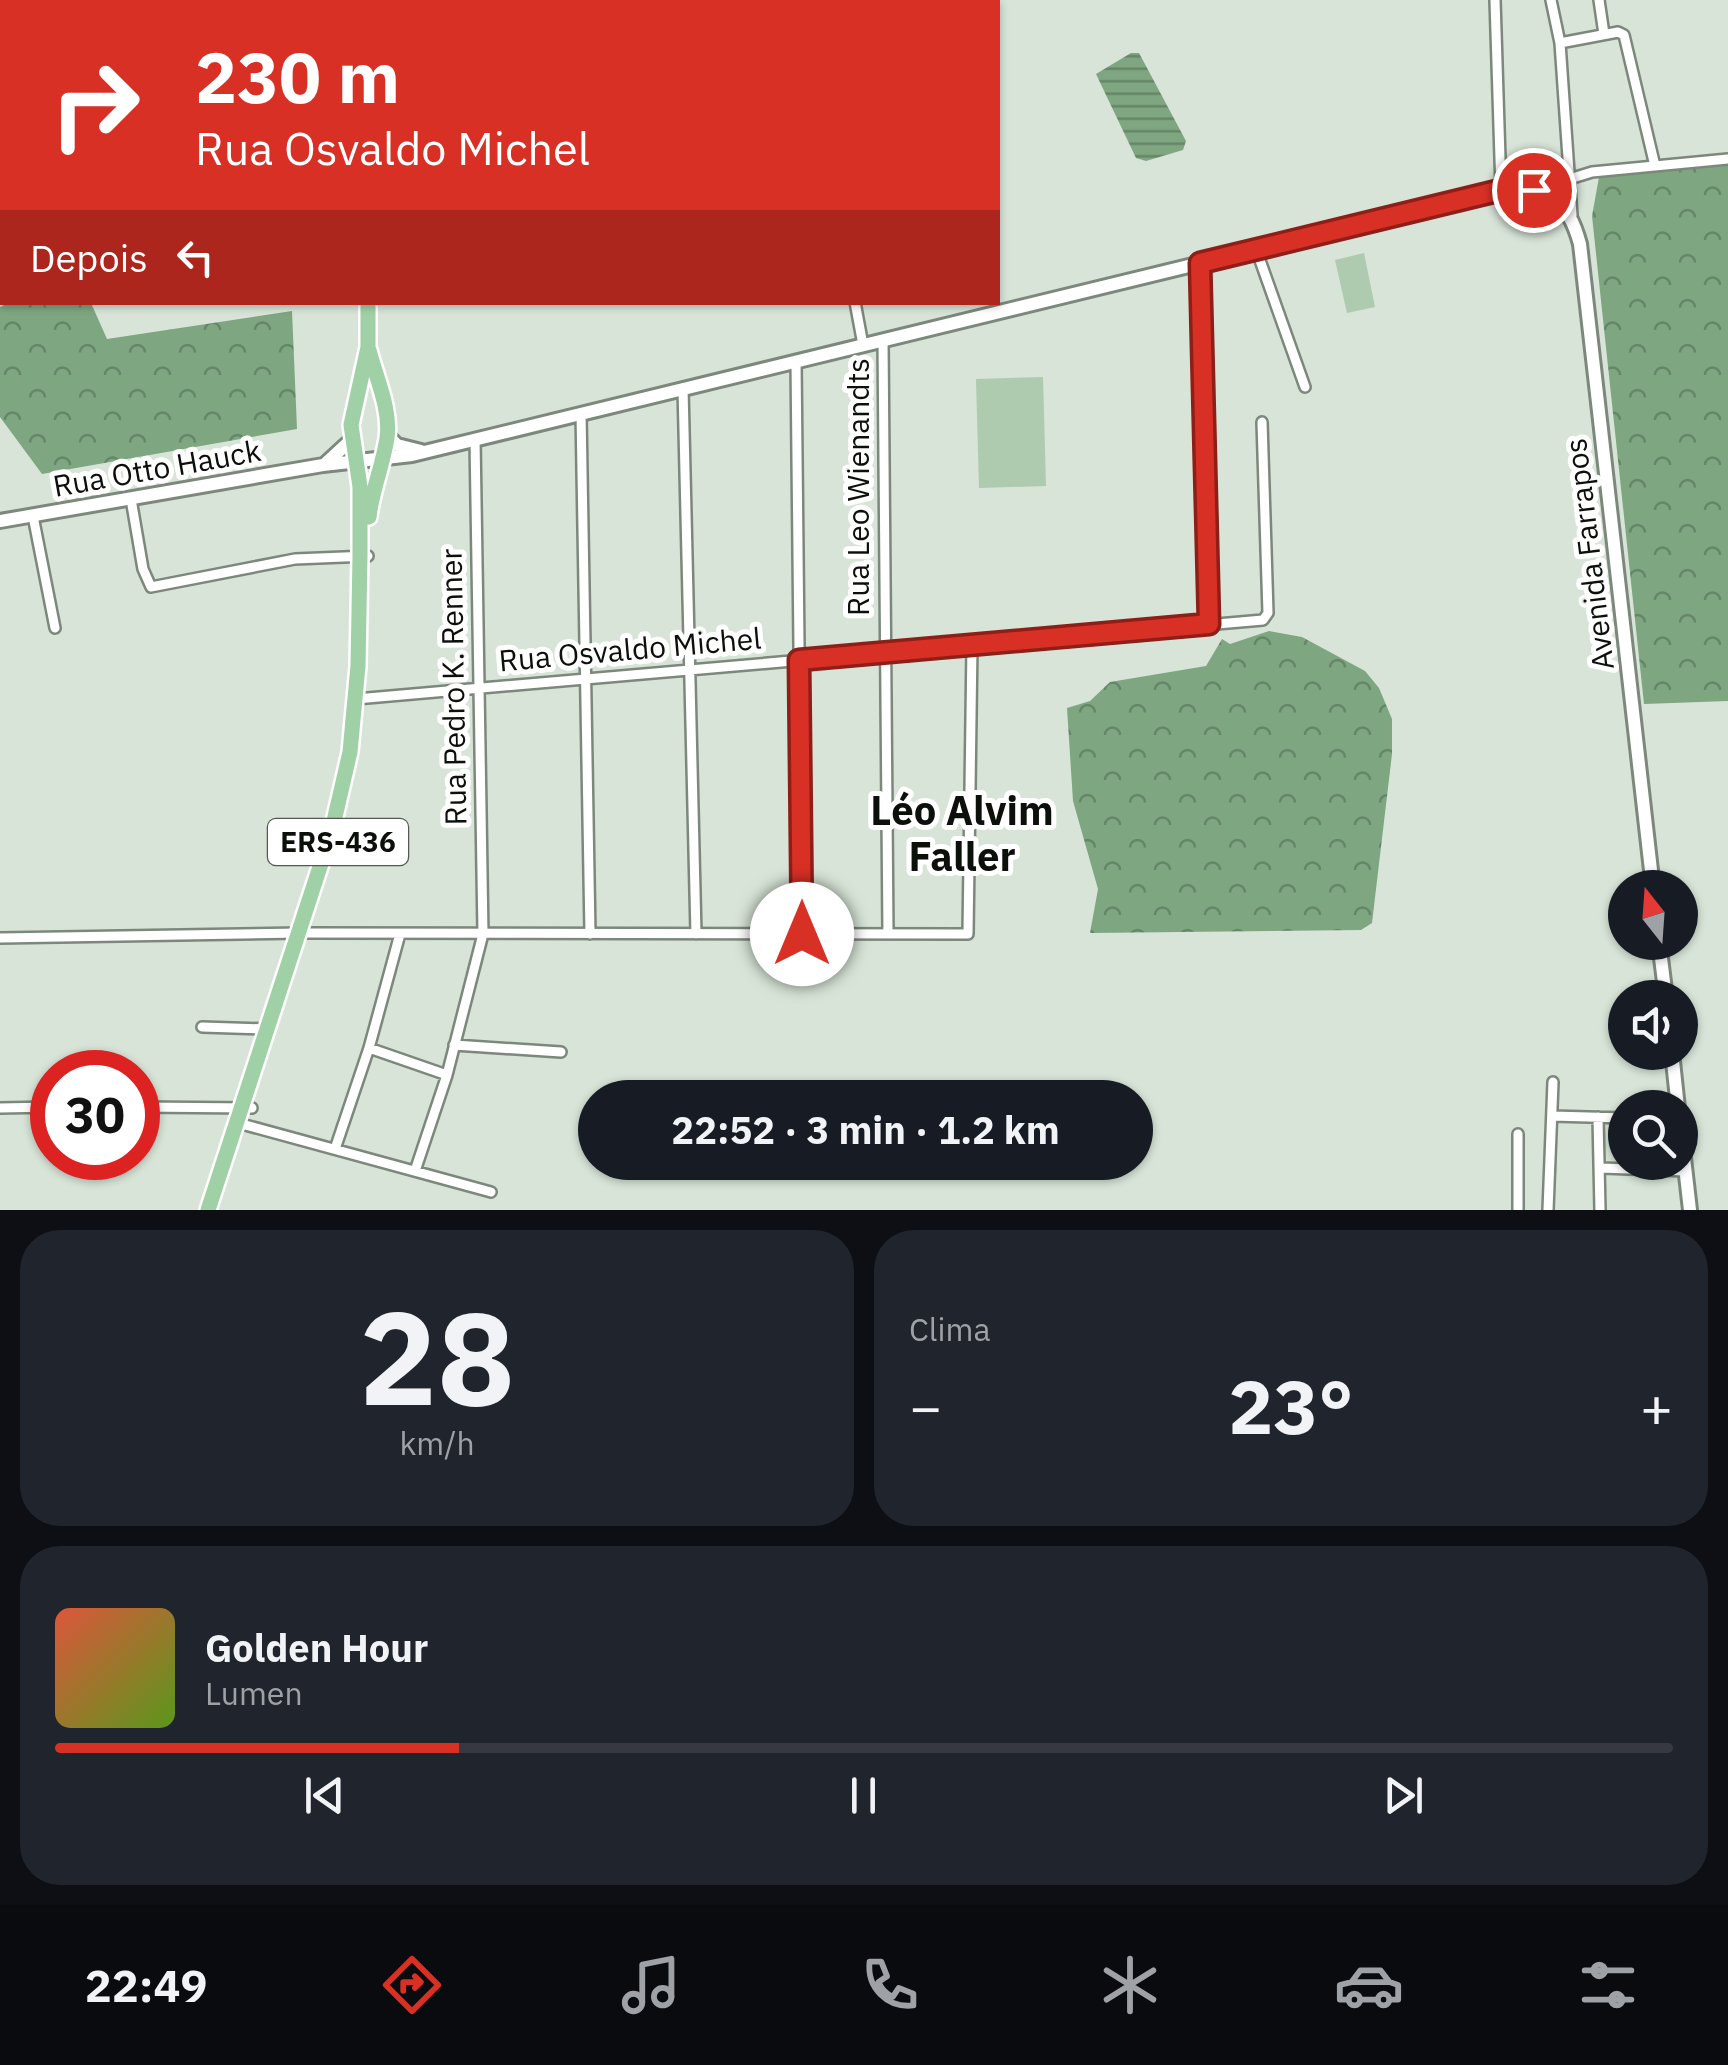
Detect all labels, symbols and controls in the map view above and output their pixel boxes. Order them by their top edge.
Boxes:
text: 230 m [195,31,400,122]
icon: right [30,40,160,170]
text: Rua Osvaldo Michel [195,119,590,177]
pin [1492,148,1577,233]
icon: arrive [1507,163,1562,218]
icon: left [168,230,223,285]
text: Depois [30,233,148,282]
street label: Rua Leo Wienandts [838,358,877,616]
street label: Rua Otto Hauck [50,430,264,505]
street label: Avenida Farrapos [1555,436,1622,672]
street label: Rua Pedro K. Renner [431,548,474,826]
street label: Rua Osvaldo Michel [497,618,763,679]
district label: Léo Alvim Faller [870,784,1054,882]
road number: ERS-436 [268,819,408,865]
north arrow [1608,870,1698,960]
map controls [1608,870,1698,1180]
position arrow [750,882,854,986]
button: sound [1608,980,1698,1070]
speed limit sign: 30 [30,1050,160,1180]
button: search [1608,1090,1698,1180]
text: 22:52 · 3 min · 1.2 km [671,1105,1060,1154]
text: 28 [359,1272,515,1441]
text: Clima [909,1308,991,1350]
text: 23° [1228,1357,1354,1455]
text: − [909,1371,942,1442]
text: + [1640,1371,1673,1442]
text: km/h [399,1422,475,1464]
text: Golden Hour [205,1623,428,1672]
text: Lumen [205,1672,303,1714]
icon: previous [297,1768,352,1823]
icon: pause [836,1768,891,1823]
icon: next [1376,1768,1431,1823]
icon: directions [377,1950,447,2020]
icon: music [616,1950,686,2020]
icon: phone [855,1950,925,2020]
icon: climate [1095,1950,1165,2020]
icon: car [1334,1950,1404,2020]
icon: filters [1573,1950,1643,2020]
text: 22:49 [85,1956,208,2014]

